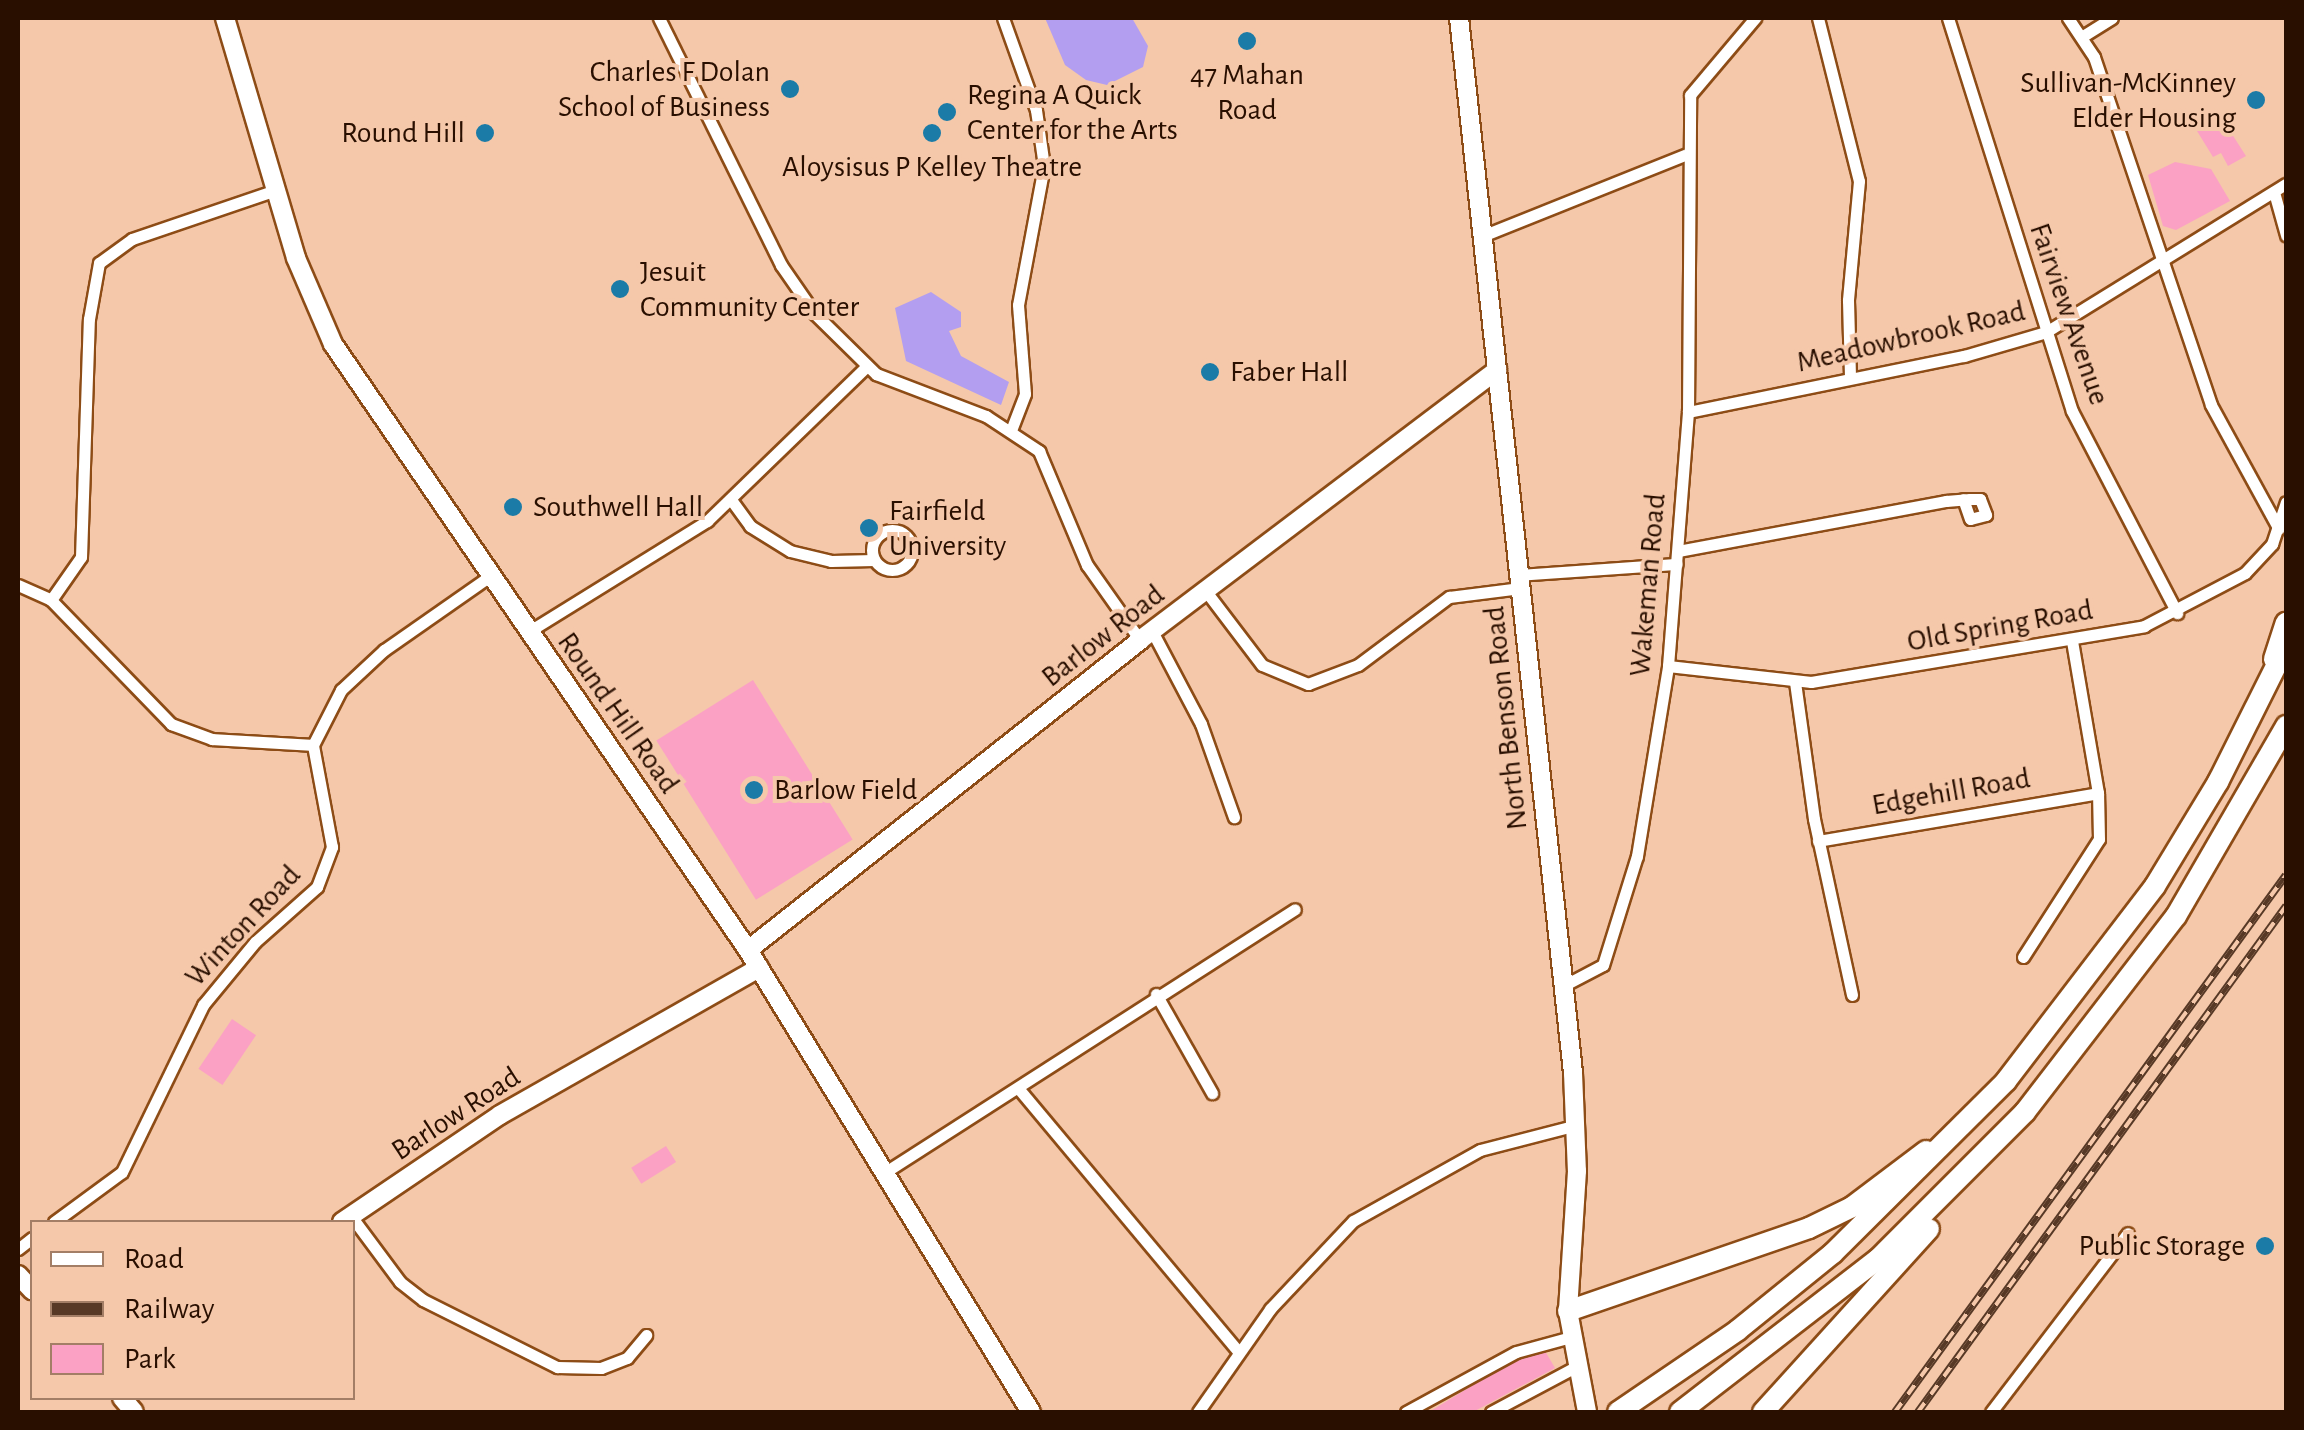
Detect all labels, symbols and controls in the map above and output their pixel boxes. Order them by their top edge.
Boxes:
marker: 47 Mahan Road [1236,30,1258,52]
place label: Charles F Dolan School of Business [558,54,770,124]
place label: 47 Mahan Road [1190,57,1304,128]
place label: Sullivan-McKinney Elder Housing [2020,65,2236,136]
place label: Regina A Quick Center for the Arts [967,77,1178,148]
marker: Charles F Dolan School of Business [779,78,801,100]
marker: Sullivan-McKinney Elder Housing [2245,89,2267,111]
marker: Regina A Quick Center for the Arts [936,101,958,123]
place label: Round Hill [341,115,465,151]
marker: Round Hill [474,122,496,144]
marker: Aloysisus P Kelley Theatre [921,122,943,144]
place label: Aloysisus P Kelley Theatre [782,149,1082,185]
street label: Fairview Avenue [2021,218,2117,410]
place label: Jesuit Community Center [640,254,859,324]
marker: Jesuit Community Center [609,278,631,300]
street label: Meadowbrook Road [1793,293,2029,381]
place label: Faber Hall [1230,354,1348,390]
marker: Faber Hall [1199,361,1221,383]
place label: Southwell Hall [533,489,703,525]
street label: Wakeman Road [1622,492,1674,678]
place label: Fairfield University [889,493,1006,564]
marker: Southwell Hall [502,496,524,518]
marker: Fairfield University [858,517,880,539]
street label: Barlow Road [1034,577,1172,695]
street label: Old Spring Road [1904,592,2096,660]
street label: North Benson Road [1476,604,1536,832]
street label: Round Hill Road [549,625,687,801]
street label: Edgehill Road [1869,760,2033,824]
place label: Barlow Field [774,772,917,808]
marker: Barlow Field [743,779,765,801]
street label: Winton Road [178,858,308,994]
street label: Barlow Road [385,1059,527,1169]
legend [30,1220,355,1400]
place label: Public Storage [2079,1228,2245,1264]
marker: Public Storage [2254,1235,2276,1257]
text: Road [124,1244,184,1274]
text: Railway [124,1294,215,1324]
text: Park [124,1344,176,1374]

